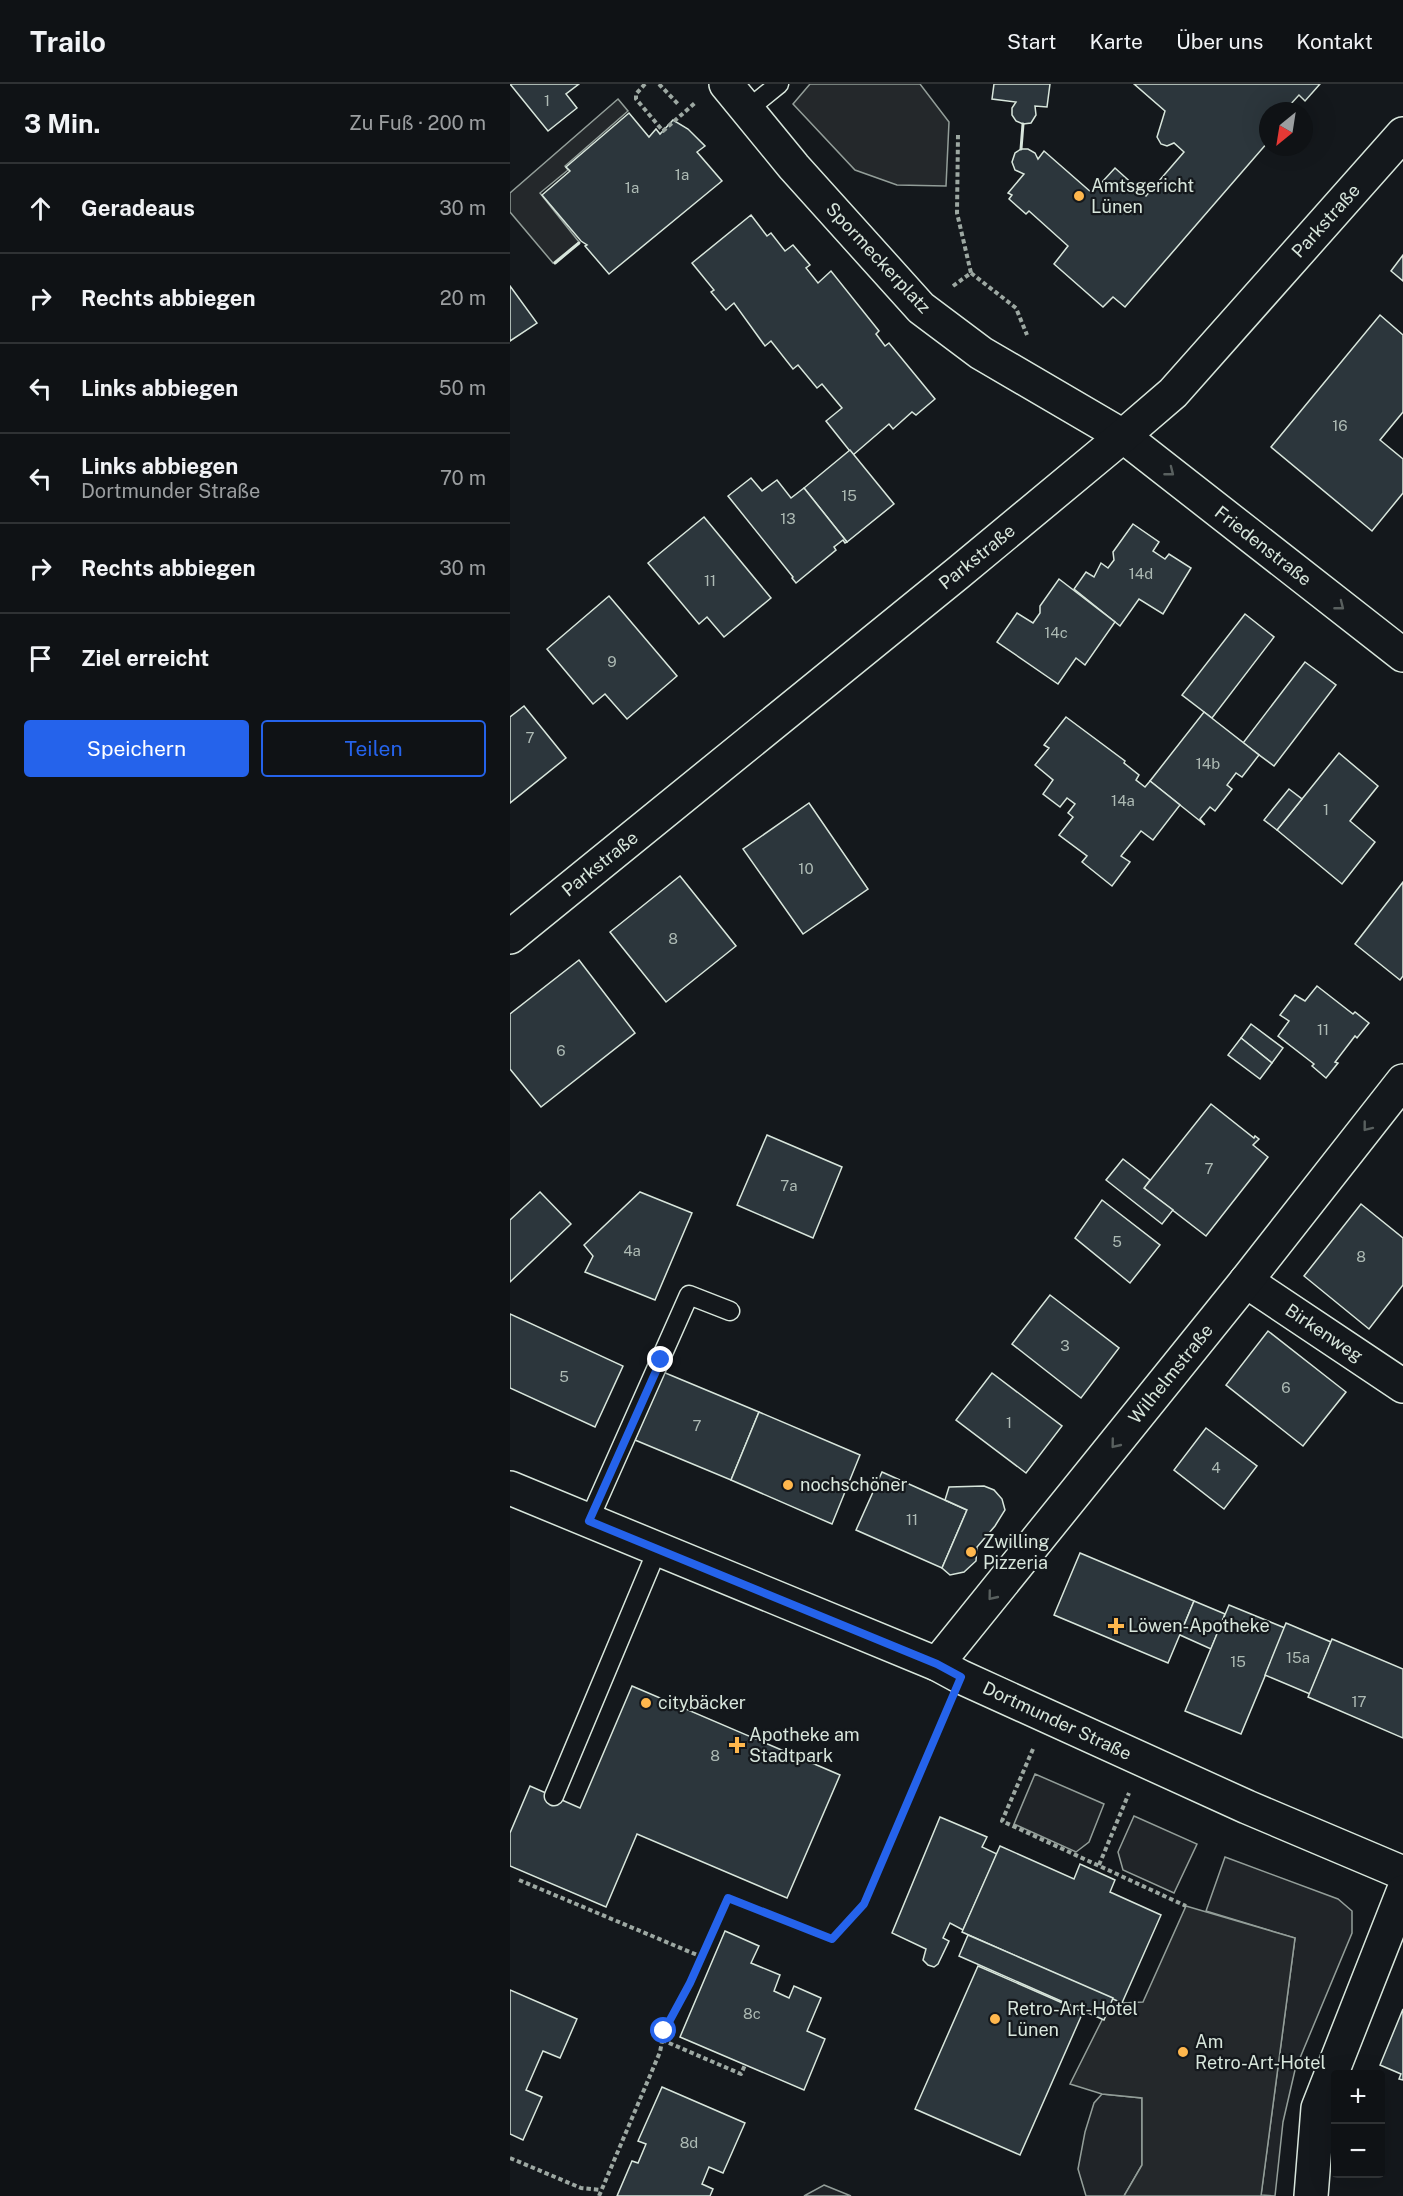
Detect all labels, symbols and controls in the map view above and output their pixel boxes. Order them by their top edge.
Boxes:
text: Trailo [30,25,106,58]
text: Start [1007,29,1056,54]
text: Karte [1089,29,1143,54]
text: Über uns [1176,29,1263,54]
text: Kontakt [1296,29,1373,54]
house number: 1 [544,92,550,109]
north arrow [1259,102,1313,156]
text: 3 Min. [24,108,100,139]
text: Zu Fuß · 200 m [349,111,486,135]
house number: 1a [675,166,689,183]
place label: Amtsgericht Lünen [1091,175,1194,217]
house number: 1a [625,179,639,196]
street label: Parkstraße [1287,180,1364,262]
marker: Amtsgericht Lünen [1072,189,1086,203]
icon: ahead [24,192,57,225]
text: Geradeaus [81,195,195,221]
text: 30 m [439,196,486,220]
street label: Spormeckerplatz [822,198,935,317]
icon: right [24,282,57,315]
text: Rechts abbiegen [81,285,256,311]
text: 20 m [440,286,486,310]
icon: left [24,372,57,405]
text: Links abbiegen [81,375,238,401]
text: 50 m [439,376,486,400]
house number: 16 [1332,417,1348,434]
text: Links abbiegen [81,453,238,479]
icon: left [24,462,57,495]
one-way arrow [1163,465,1174,476]
text: 70 m [440,466,486,490]
text: Dortmunder Straße [81,479,260,503]
house number: 15 [841,487,857,504]
street label: Friedenstraße [1211,501,1316,590]
house number: 13 [780,510,796,527]
street label: Parkstraße [934,520,1019,594]
icon: right [24,552,57,585]
text: Rechts abbiegen [81,555,256,581]
text: 30 m [439,556,486,580]
house number: 14d [1129,565,1153,582]
house number: 11 [704,572,716,589]
one-way arrow [1333,598,1344,609]
house number: 14c [1044,624,1068,641]
icon: arrive [24,642,57,675]
text: Ziel erreicht [81,645,209,671]
house number: 9 [607,653,617,670]
button: Speichern [24,720,249,777]
button: Teilen [261,720,486,777]
house number: 7 [525,729,535,746]
house number: 14b [1196,755,1220,772]
house number: 14a [1111,792,1135,809]
house number: 1 [1323,801,1329,818]
street label: Parkstraße [557,827,642,901]
house number: 10 [798,860,814,877]
house number: 8 [668,930,678,947]
house number: 11 [1317,1021,1329,1038]
house number: 6 [556,1042,566,1059]
one-way arrow [1363,1120,1374,1131]
house number: 7 [1204,1160,1214,1177]
house number: 7a [780,1177,798,1194]
house number: 5 [1112,1233,1122,1250]
house number: 4a [623,1242,641,1259]
house number: 8 [1356,1248,1366,1265]
street label: Birkenweg [1282,1299,1367,1366]
street label: Wilhelmstraße [1124,1320,1217,1428]
house number: 3 [1060,1337,1070,1354]
route end [647,1346,673,1372]
house number: 5 [559,1368,569,1385]
house number: 6 [1281,1379,1291,1396]
house number: 1 [1006,1414,1012,1431]
house number: 7 [692,1417,702,1434]
one-way arrow [1111,1437,1122,1448]
house number: 4 [1211,1459,1221,1476]
place label: nochschöner [800,1474,907,1495]
marker: nochschöner [781,1478,795,1492]
house number: 11 [906,1511,918,1528]
place label: Zwilling Pizzeria [983,1531,1050,1573]
marker: Zwilling Pizzeria [964,1545,978,1559]
one-way arrow [989,1589,1000,1600]
place label: Löwen-Apotheke [1128,1615,1270,1636]
marker: Löwen-Apotheke [1109,1619,1123,1633]
house number: 15a [1286,1649,1310,1666]
house number: 15 [1230,1653,1246,1670]
street label: Dortmunder Straße [980,1677,1135,1764]
place label: citybäcker [658,1692,746,1713]
house number: 17 [1351,1693,1367,1710]
marker: citybäcker [639,1696,653,1710]
place label: Apotheke am Stadtpark [749,1724,860,1766]
marker: Apotheke am Stadtpark [730,1738,744,1752]
house number: 8 [710,1747,720,1764]
place label: Retro-Art-Hotel Lünen [1007,1998,1138,2040]
house number: 8c [743,2005,761,2022]
marker: Retro-Art-Hotel Lünen [988,2012,1002,2026]
route start [650,2017,676,2043]
place label: Am Retro-Art-Hotel [1195,2031,1326,2073]
marker: Am Retro-Art-Hotel [1176,2045,1190,2059]
map controls [1331,2070,1385,2178]
button: + [1331,2070,1385,2124]
button: − [1331,2124,1385,2178]
house number: 8d [680,2134,698,2151]

